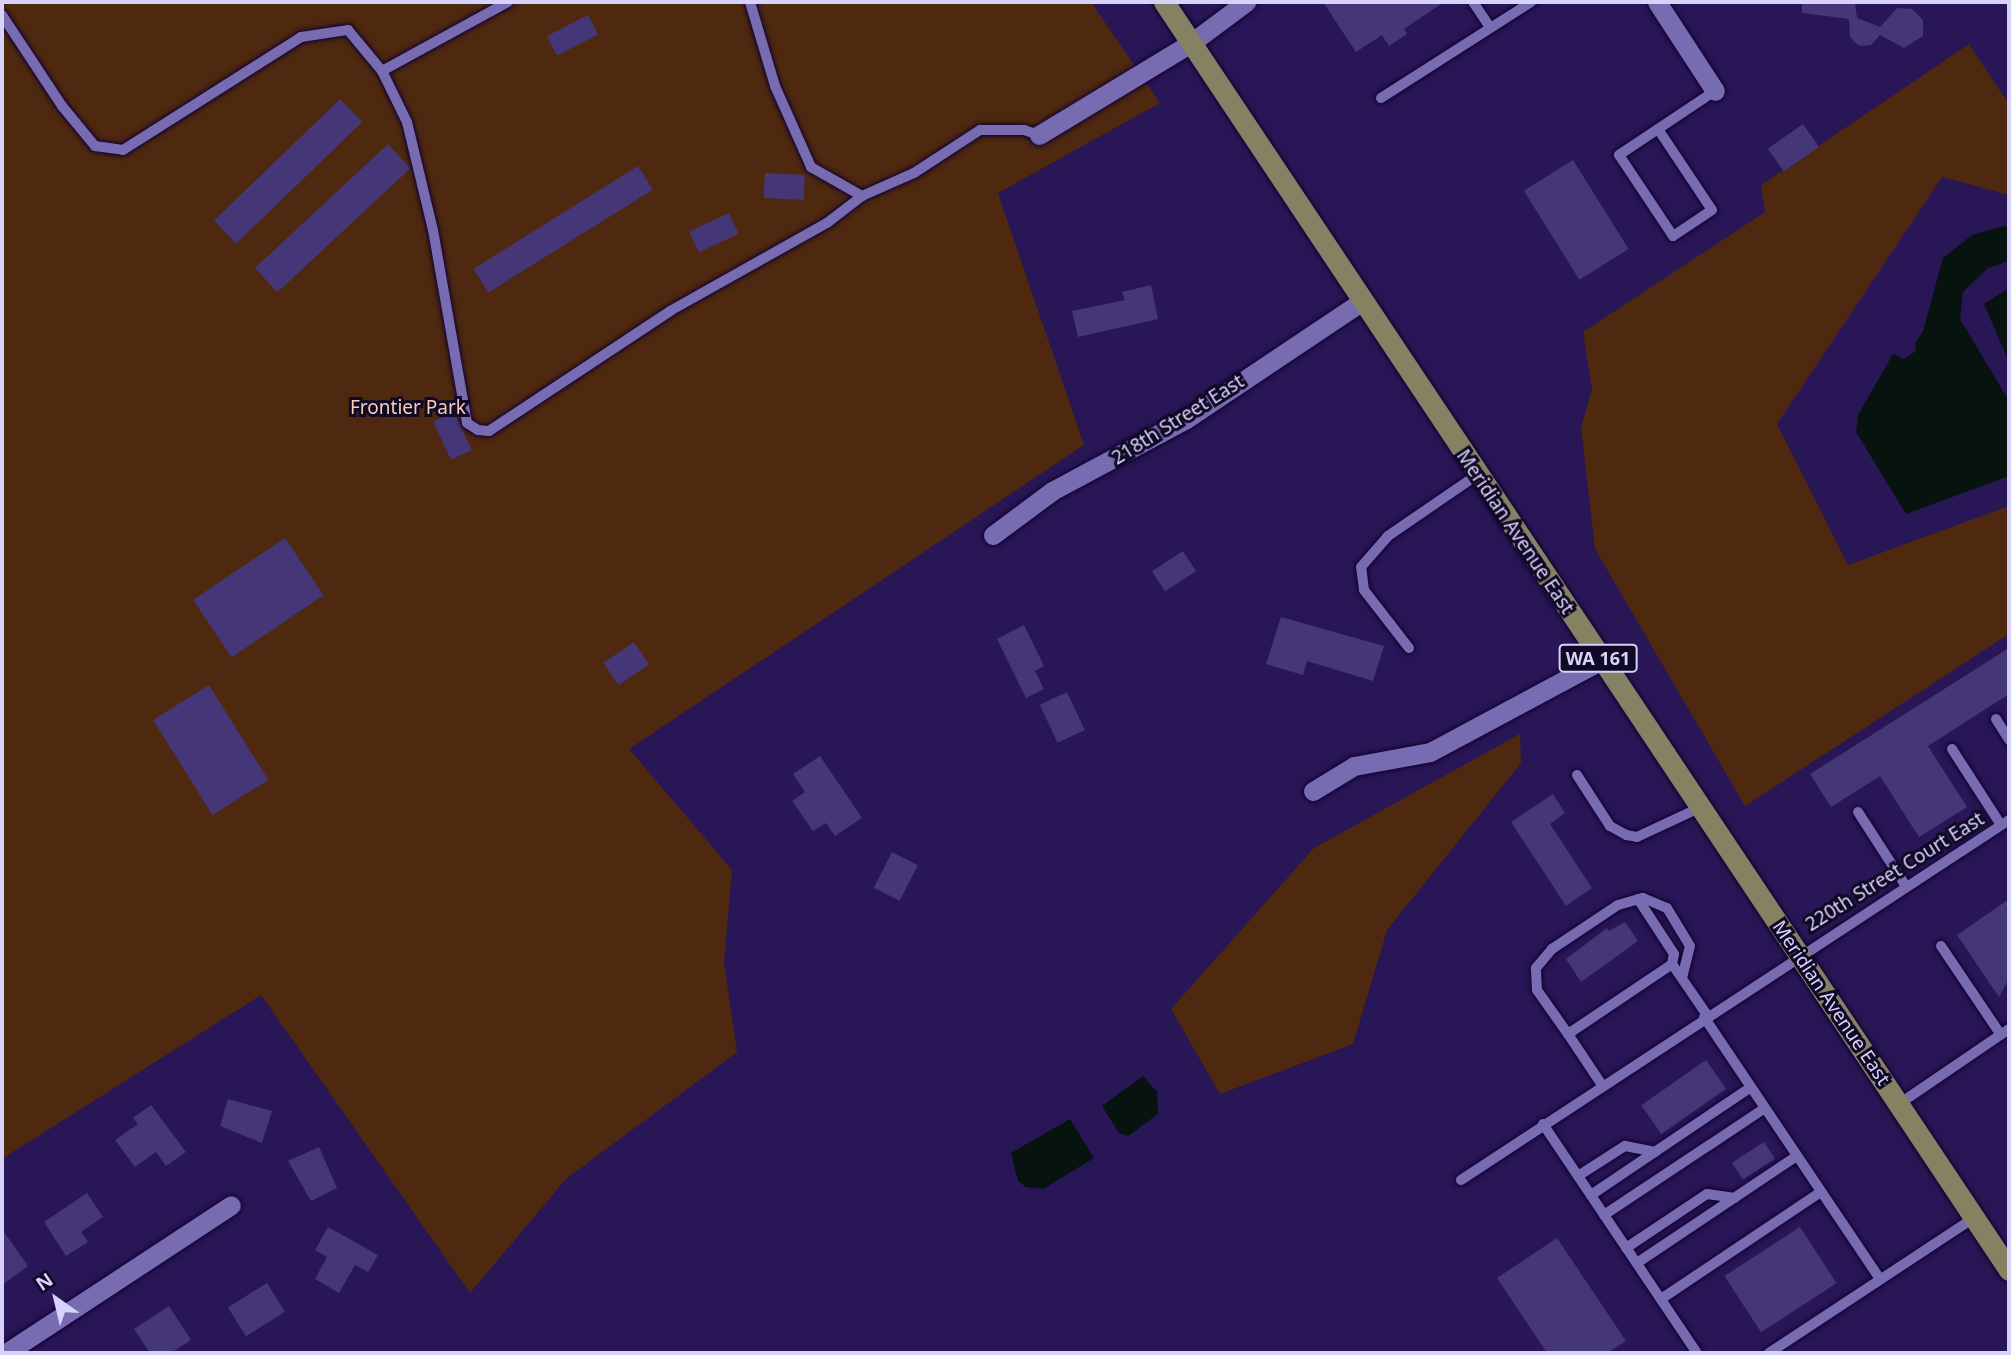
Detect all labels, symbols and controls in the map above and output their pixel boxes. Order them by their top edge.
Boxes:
street label: 218th Street East [1108,370,1248,470]
park label: Frontier Park [350,397,466,419]
street label: Meridian Avenue East [1451,445,1579,619]
road number: WA 161 [1558,644,1638,672]
street label: 220th Street Court East [1802,808,1988,936]
street label: Meridian Avenue East [1767,916,1895,1090]
north arrow [21,1264,91,1334]
text: N [31,1266,58,1297]

